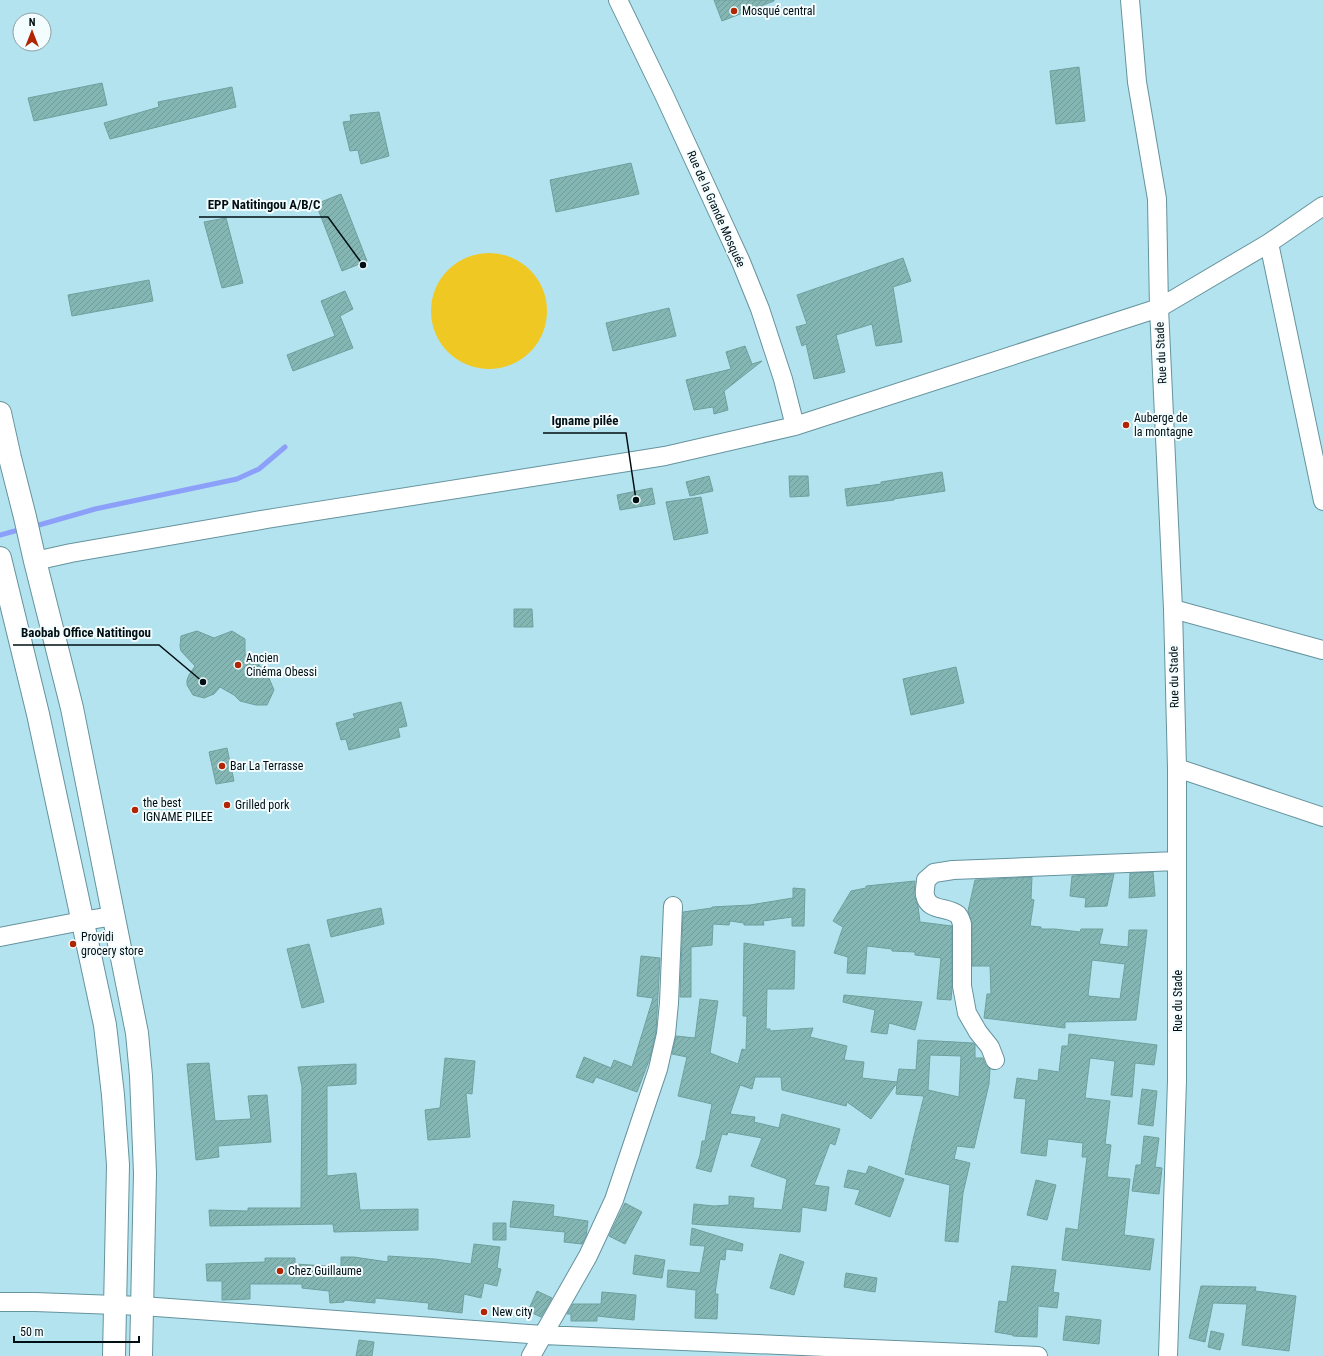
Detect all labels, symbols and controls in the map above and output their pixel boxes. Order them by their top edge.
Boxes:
place label: Mosqué central [742,4,815,18]
marker: Mosqué central [729,6,739,16]
north arrow [12,12,52,52]
text: N [29,16,36,29]
street label: Rue de la Grande Mosquée [684,149,748,270]
callout: EPP Natitingou A/B/C [199,192,328,217]
text: EPP Natitingou A/B/C [208,197,321,212]
street label: Rue du Stade [1152,321,1170,384]
callout: Igname pilée [543,408,626,433]
place label: Auberge de la montagne [1134,411,1193,439]
text: Igname pilée [552,413,618,428]
marker: Auberge de la montagne [1121,420,1131,430]
callout: Baobab Office Natitingou [13,620,159,645]
text: Baobab Office Natitingou [21,625,151,640]
street label: Rue du Stade [1166,645,1182,708]
place label: Ancien Cinéma Obessi [246,651,317,679]
marker: Ancien Cinéma Obessi [233,660,243,670]
place label: Bar La Terrasse [230,759,304,773]
marker: Bar La Terrasse [217,761,227,771]
place label: the best IGNAME PILEE [143,796,213,824]
place label: Grilled pork [235,798,290,812]
marker: Grilled pork [222,800,232,810]
marker: the best IGNAME PILEE [130,805,140,815]
place label: Providi grocery store [81,930,144,958]
marker: Providi grocery store [68,939,78,949]
street label: Rue du Stade [1171,970,1185,1032]
place label: Chez Guillaume [288,1264,362,1278]
marker: Chez Guillaume [275,1266,285,1276]
place label: New city [492,1305,532,1319]
marker: New city [479,1307,489,1317]
scale bar [14,1318,139,1344]
text: 50 m [20,1325,44,1339]

